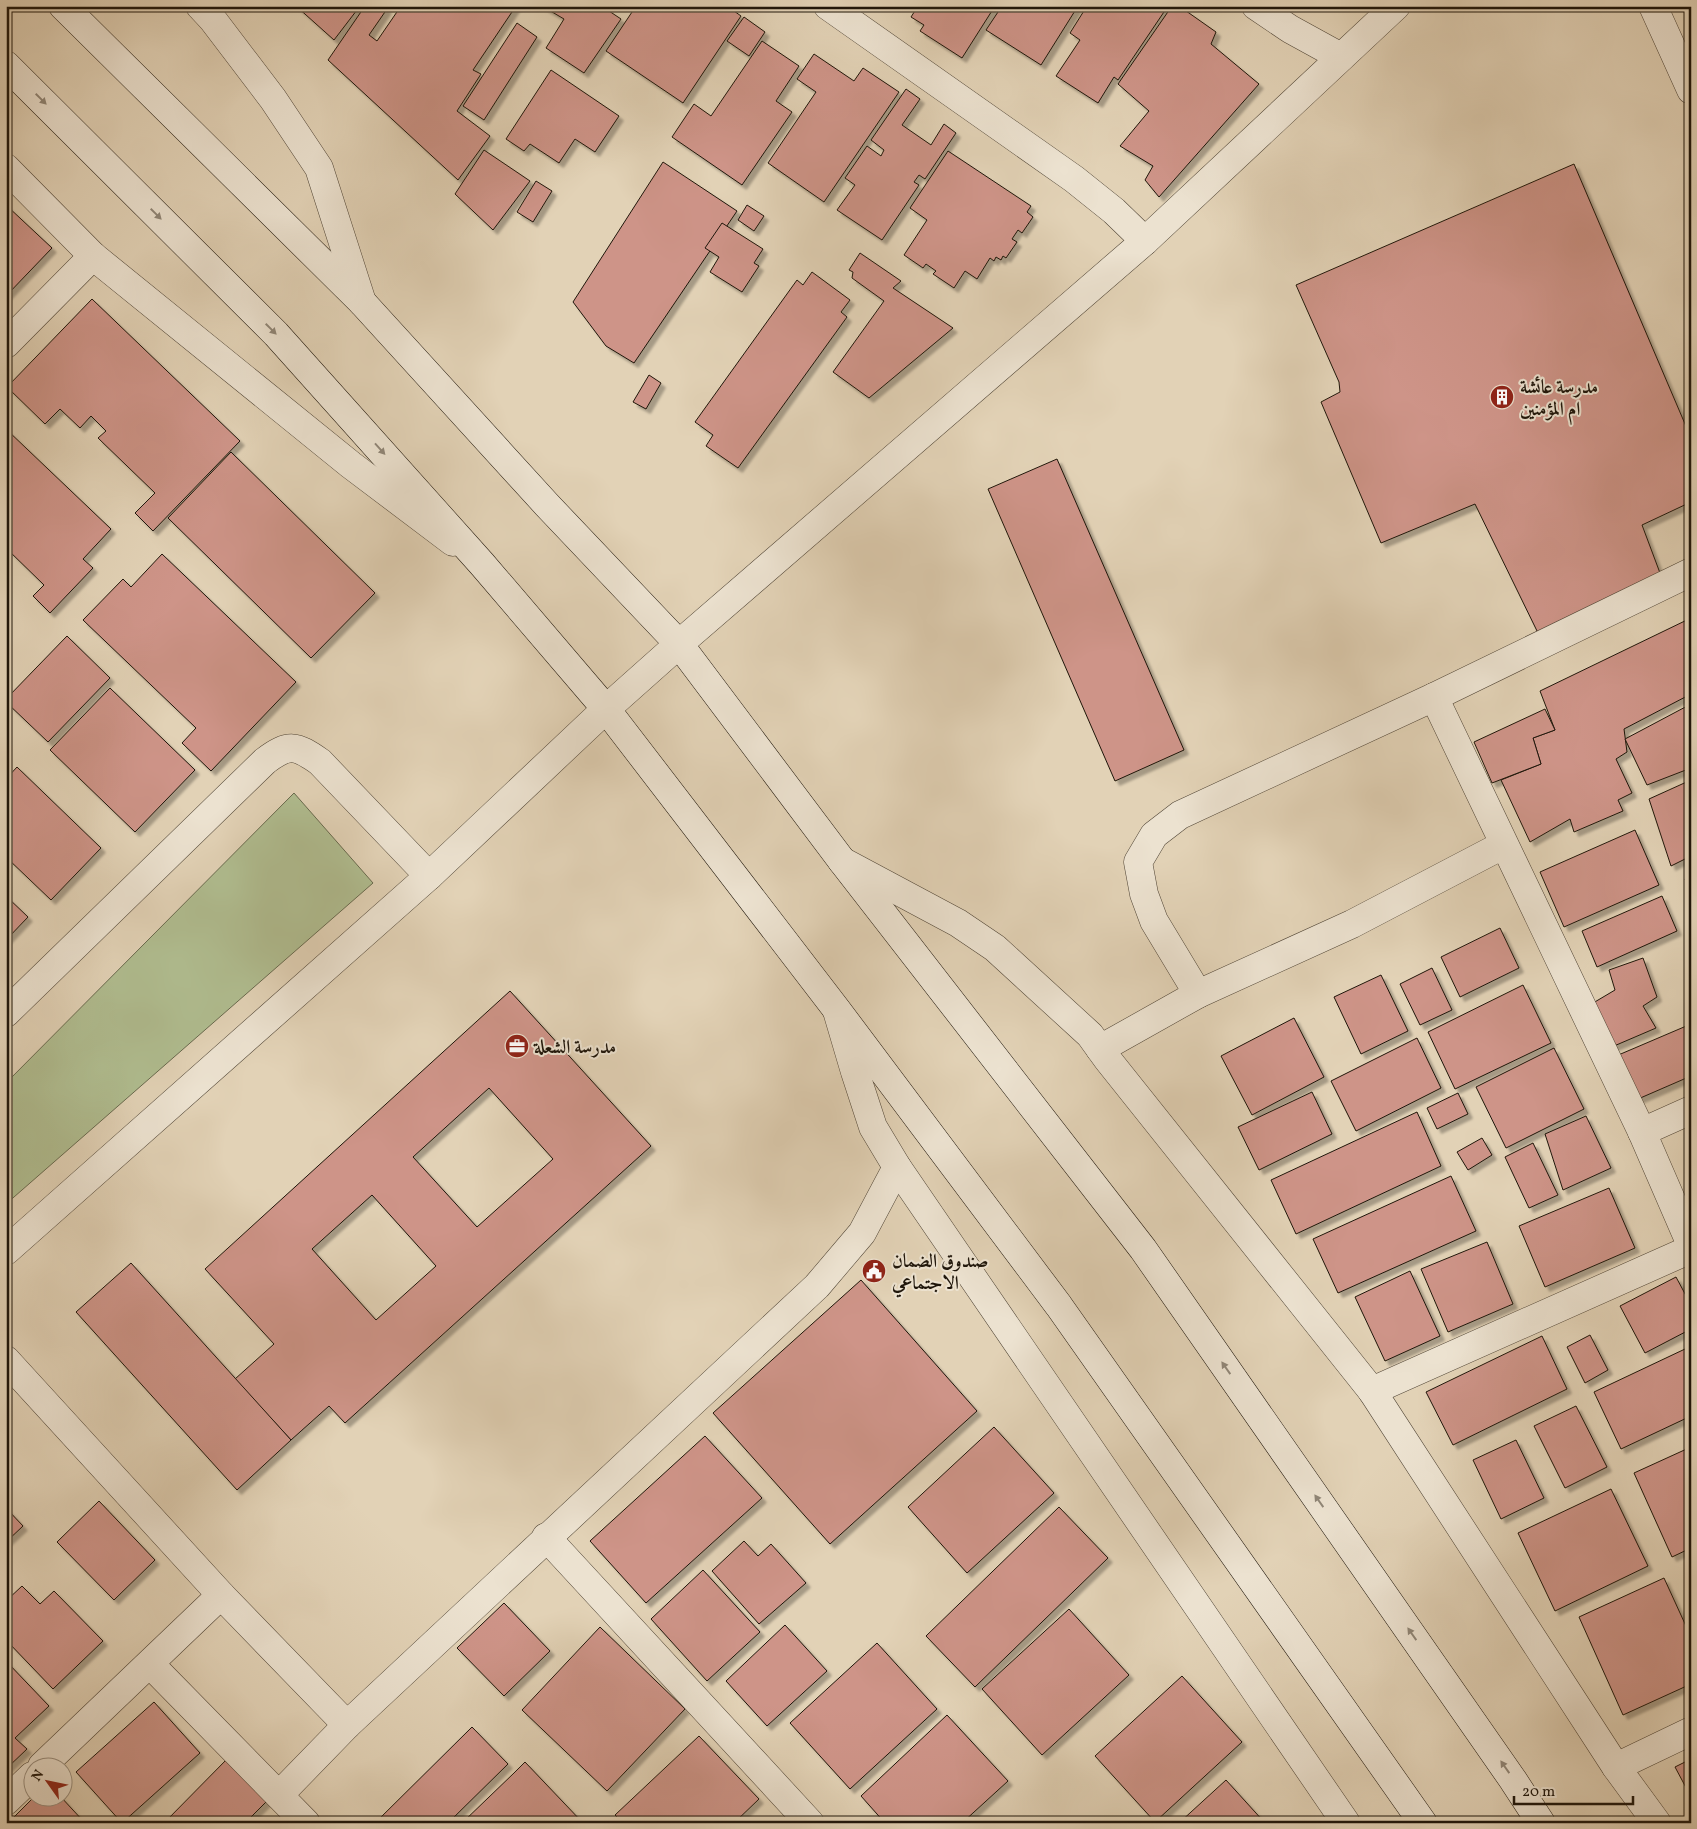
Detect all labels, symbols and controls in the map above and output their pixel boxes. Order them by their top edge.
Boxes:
one-way arrow [35,93,47,105]
one-way arrow [150,208,162,220]
one-way arrow [265,322,277,334]
place label: مدرسة عائشة ام المؤمنين [1520,375,1598,426]
building icon: مدرسة عائشة ام المؤمنين [1489,384,1515,410]
one-way arrow [374,443,385,456]
office icon: مدرسة الشعلة [504,1033,530,1059]
place label: مدرسة الشعلة [533,1035,616,1061]
place label: صندوق الضمان الاجتماعي [891,1249,988,1298]
public building icon: صندوق الضمان الاجتماعي [861,1258,887,1284]
one-way arrow [1221,1361,1231,1375]
one-way arrow [1314,1494,1324,1508]
one-way arrow [1407,1627,1417,1641]
north arrow [22,1756,72,1806]
one-way arrow [1500,1761,1510,1774]
text: N [28,1766,49,1785]
scale bar [1514,1774,1633,1806]
text: 20 m [1522,1782,1555,1803]

